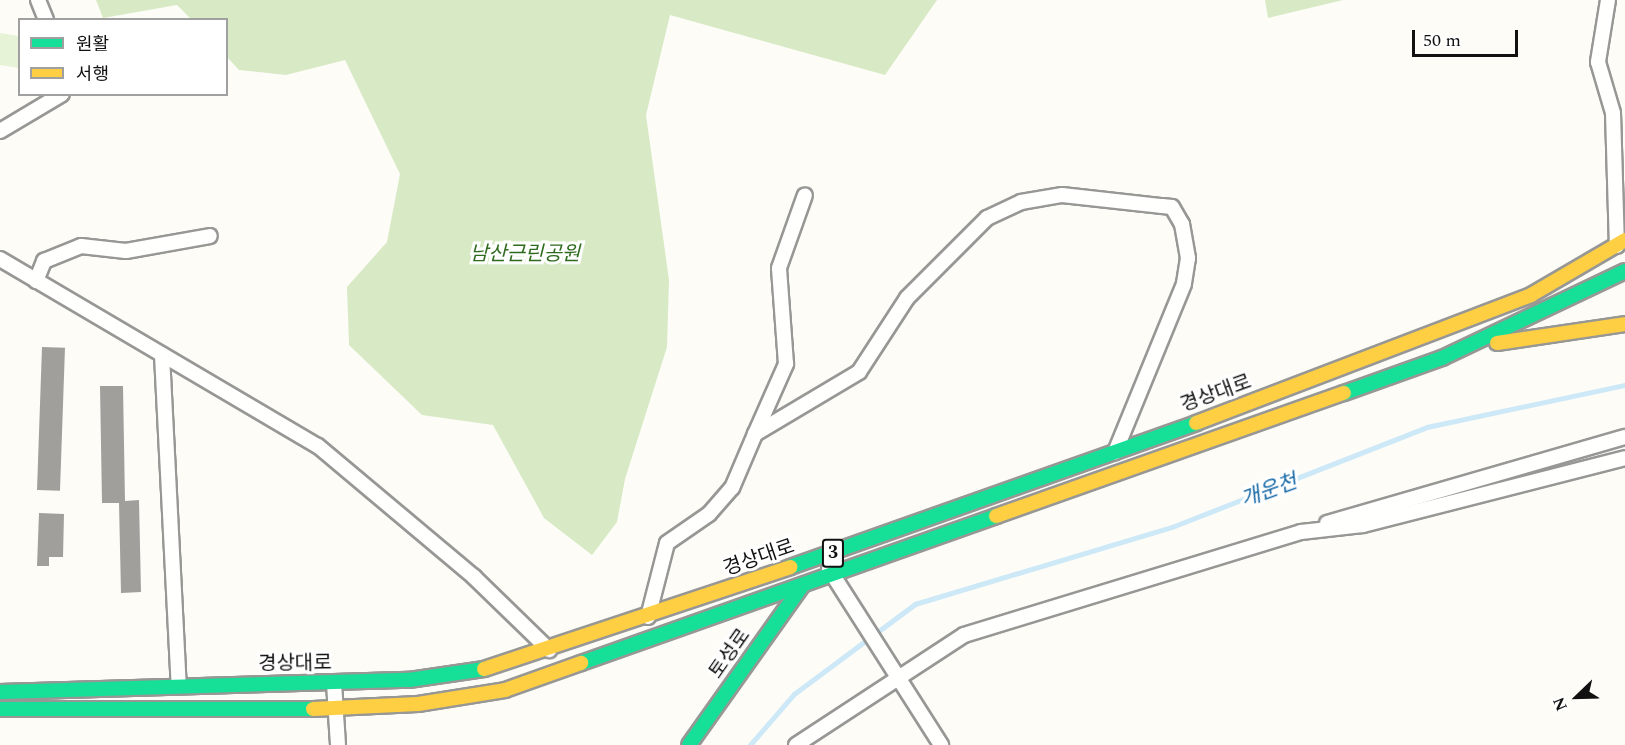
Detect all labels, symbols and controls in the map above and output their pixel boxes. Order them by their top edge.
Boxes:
legend [18,18,228,96]
scale bar [1415,18,1522,56]
text: 50 m [1423,27,1461,54]
text: 원활 [76,31,109,58]
text: 서행 [76,61,109,88]
park label: 남산근린공원 [470,242,580,266]
street label: 경상대로 [1177,370,1255,418]
water label: 개운천 [1237,469,1301,513]
street label: 경상대로 [720,535,798,581]
road number: 3 [821,538,845,568]
street label: 토성로 [704,625,756,683]
street label: 경상대로 [258,651,332,677]
north arrow [1547,667,1607,727]
text: N [1547,693,1574,715]

